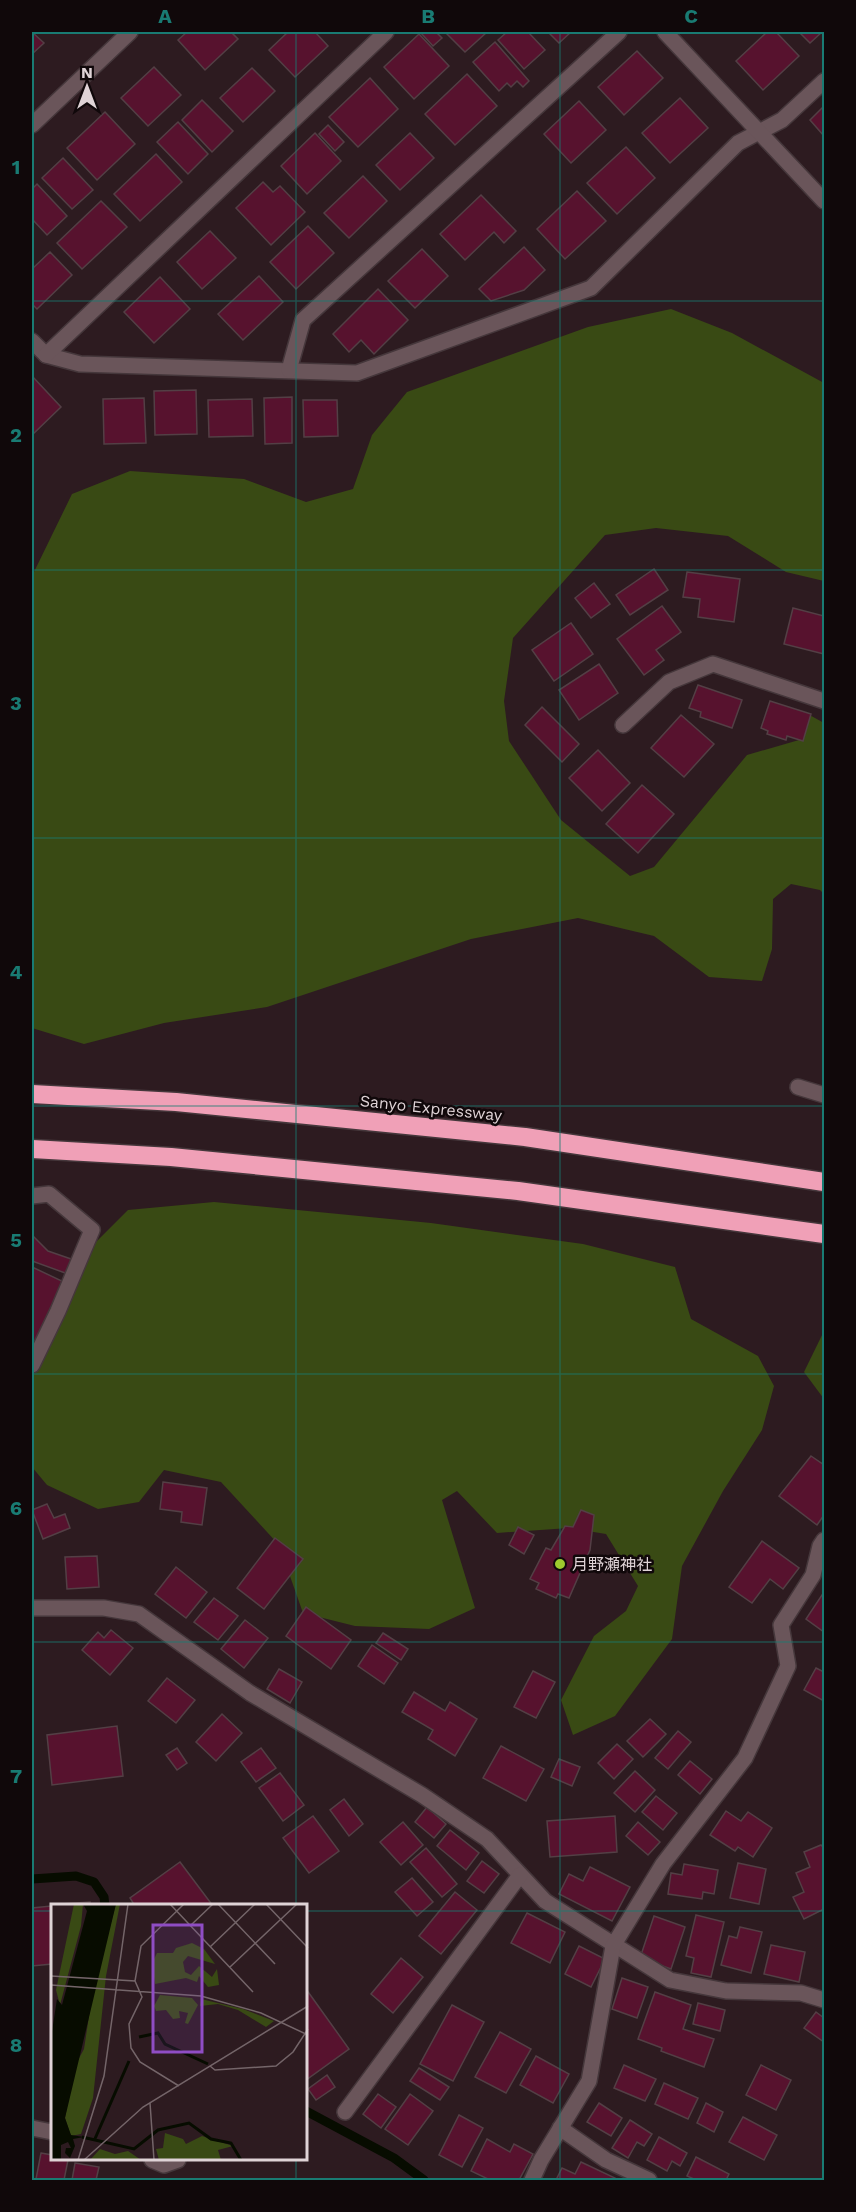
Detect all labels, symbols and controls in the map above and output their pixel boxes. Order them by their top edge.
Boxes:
text: A [158,4,172,28]
text: B [421,4,435,28]
text: C [684,4,698,28]
north arrow [57,57,117,117]
text: N [81,63,93,82]
text: 1 [12,155,20,179]
text: 2 [10,423,22,447]
text: 3 [10,691,22,715]
text: 4 [10,960,23,984]
street label: Sanyo Expressway [359,1091,504,1125]
text: 5 [10,1228,22,1252]
text: 6 [10,1496,22,1520]
place label: 月野瀬神社 [572,1555,652,1574]
marker: 月野瀬神社 [553,1557,567,1571]
text: 7 [10,1764,22,1788]
inset map [51,1904,308,2161]
text: 8 [10,2033,22,2057]

